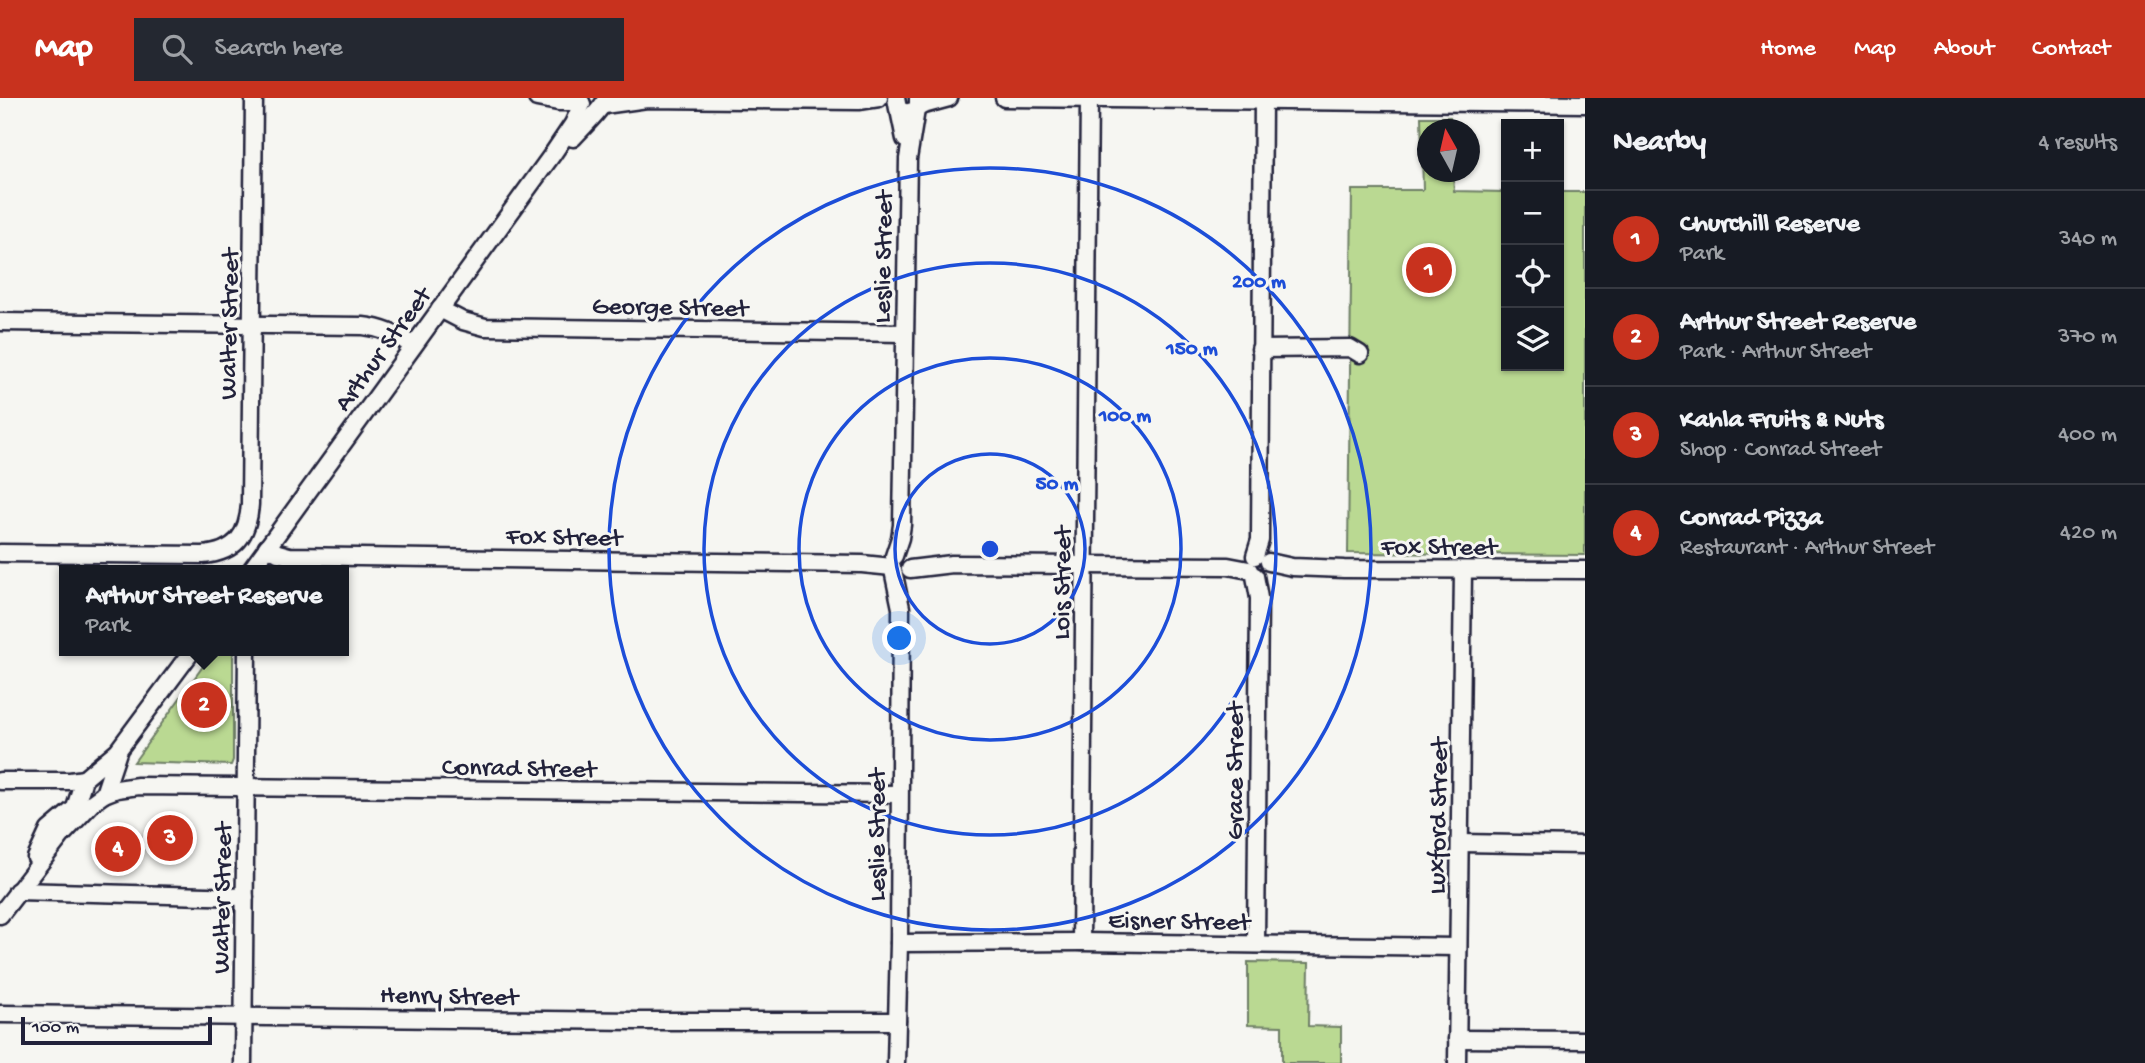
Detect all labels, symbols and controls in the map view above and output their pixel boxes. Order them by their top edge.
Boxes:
search box [134,18,624,81]
text: Map [35,30,92,68]
icon: search [158,30,196,68]
text: Search here [214,34,343,65]
text: Home [1760,35,1816,64]
text: Map [1854,35,1896,64]
text: About [1934,35,1994,64]
text: Contact [2032,35,2110,64]
north arrow [1417,119,1480,182]
map controls [1501,119,1564,371]
button: + [1501,119,1564,182]
text: Nearby [1613,126,1706,161]
text: 4 results [2038,130,2117,157]
button: − [1501,182,1564,245]
street label: Leslie Street [869,188,902,324]
text: Churchill Reserve [1680,210,1860,241]
text: 1 [1631,226,1641,253]
text: 340 m [2059,226,2117,253]
text: Park [1680,241,1724,268]
pin: 1 [1406,244,1452,296]
button: locate [1501,245,1564,308]
street label: Walter Street [215,246,248,400]
text: 200 m [1232,271,1286,296]
street label: Arthur Street [329,281,441,419]
street label: George Street [592,293,751,326]
button: layers [1501,308,1564,371]
text: Arthur Street Reserve [1680,308,1916,339]
text: 2 [1630,324,1642,351]
text: 370 m [2058,324,2117,351]
text: 150 m [1165,338,1218,363]
text: Park · Arthur Street [1680,339,1871,366]
text: 100 m [1098,405,1151,430]
text: Kahla Fruits & Nuts [1680,406,1883,437]
text: 3 [1630,422,1642,449]
text: 400 m [2058,422,2117,449]
text: Shop · Conrad Street [1680,437,1881,464]
text: 50 m [1036,473,1079,498]
text: Conrad Pizza [1680,504,1822,535]
text: 4 [1631,520,1641,547]
text: 420 m [2060,520,2117,547]
street label: Fox Street [505,523,625,556]
street label: Lois Street [1048,524,1081,640]
street label: Fox Street [1380,534,1499,565]
text: Restaurant · Arthur Street [1680,535,1934,562]
centre of rings [978,537,1002,561]
popup [59,565,349,656]
text: Arthur Street Reserve [86,582,322,613]
text: Park [86,613,130,640]
your location [882,621,916,655]
pin: 2 [181,679,227,731]
street label: Grace Street [1222,700,1253,840]
street label: Luxford Street [1424,735,1457,895]
street label: Conrad Street [442,754,599,787]
street label: Leslie Street [864,766,895,901]
pin: 3 [147,812,193,864]
street label: Walter Street [208,820,241,974]
pin: 4 [95,823,141,875]
street label: Eisner Street [1108,907,1253,940]
street label: Henry Street [380,982,521,1015]
scale bar [21,1014,212,1046]
text: 100 m [32,1017,79,1040]

